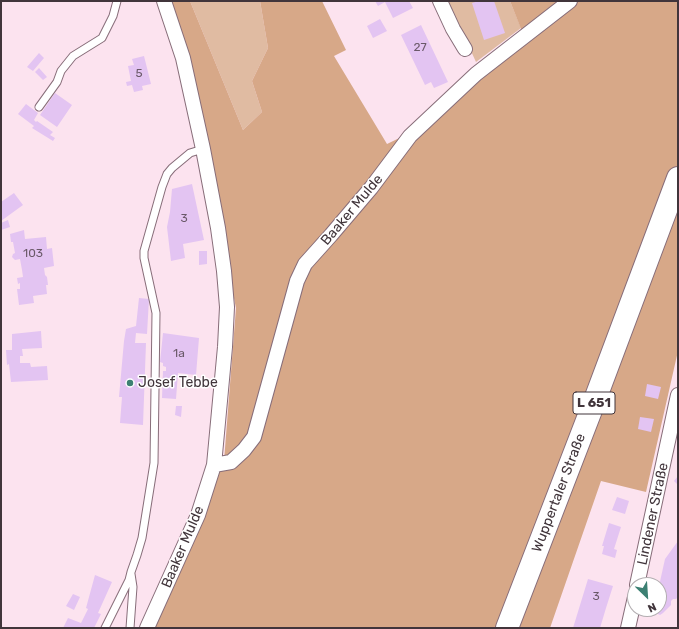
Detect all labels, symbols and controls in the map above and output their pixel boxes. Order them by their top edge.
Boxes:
house number: 27 [413,41,427,55]
house number: 5 [135,67,143,81]
street label: Baaker Mulde [317,171,387,249]
house number: 3 [180,212,188,226]
house number: 103 [23,247,43,261]
house number: 1a [173,347,185,361]
place label: Josef Tebbe [138,375,218,391]
marker: Josef Tebbe [125,378,135,388]
road number: L 651 [573,392,615,414]
street label: Wuppertaler Straße [529,431,589,555]
street label: Lindener Straße [634,461,672,567]
street label: Baaker Mulde [158,503,208,591]
north arrow [627,577,667,617]
house number: 3 [592,590,600,604]
text: N [646,600,658,615]

